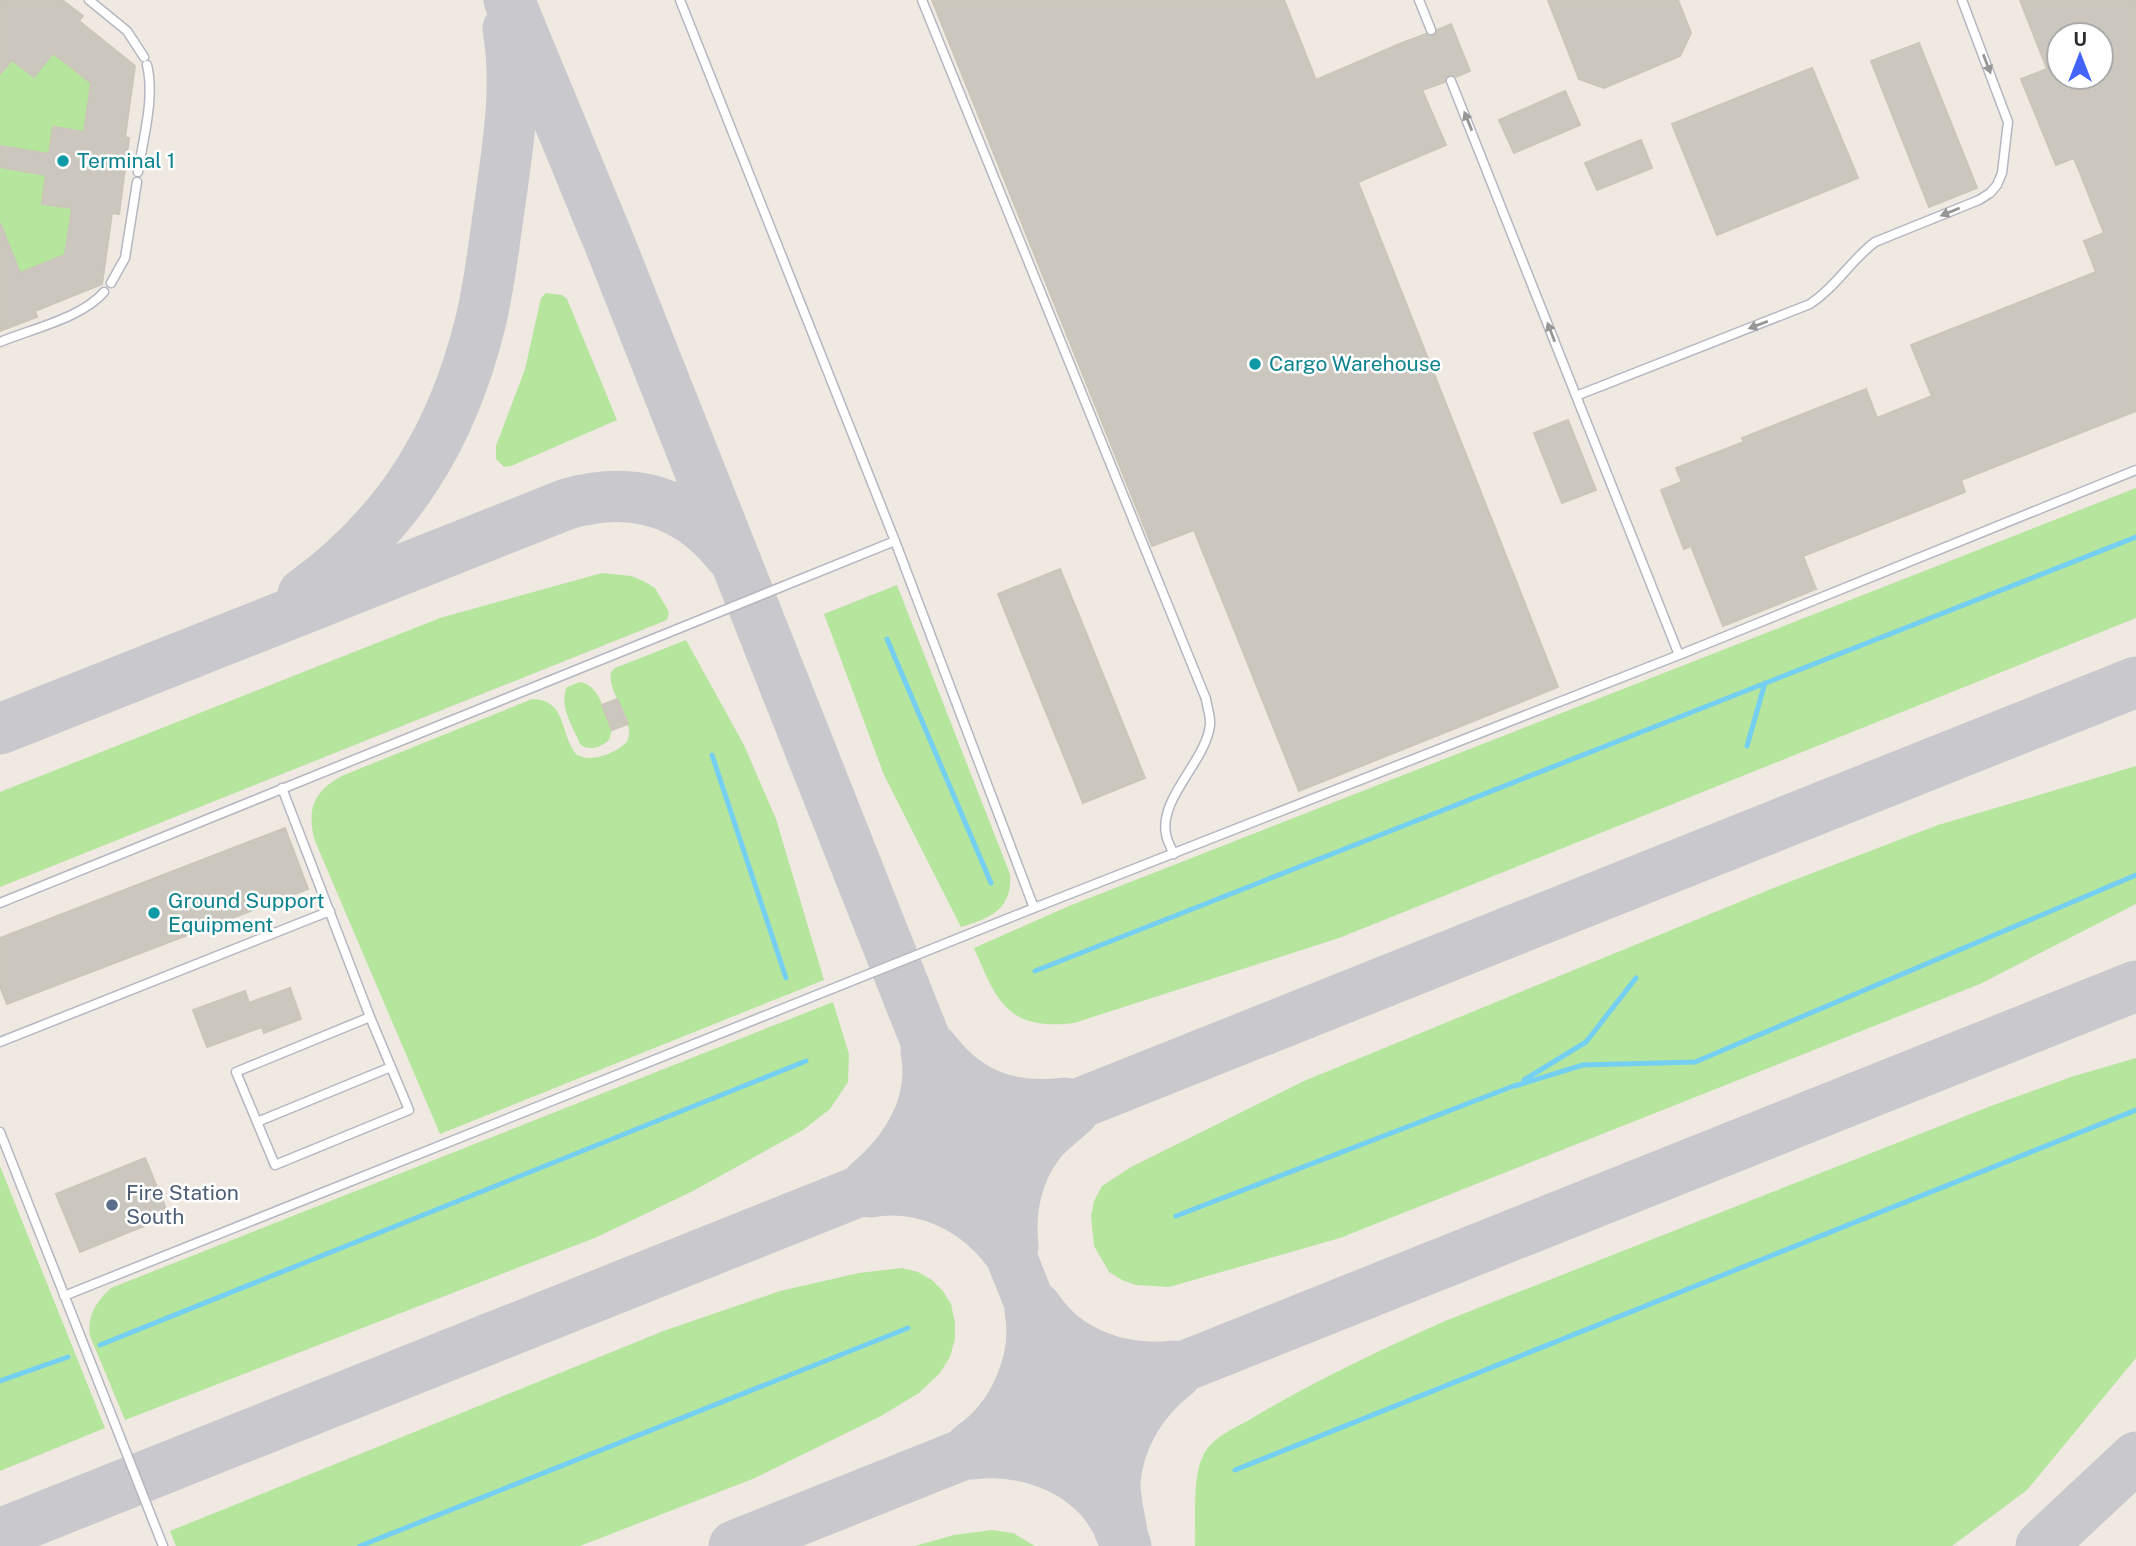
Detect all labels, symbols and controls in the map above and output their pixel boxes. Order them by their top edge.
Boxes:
north arrow [2045,21,2115,91]
text: U [2073,28,2087,50]
one-way arrow [1982,53,1993,74]
one-way arrow [1462,110,1473,131]
place label: Terminal 1 [77,148,175,173]
marker: Terminal 1 [55,153,71,169]
one-way arrow [1939,206,1960,217]
one-way arrow [1747,319,1768,330]
one-way arrow [1546,322,1557,343]
place label: Cargo Warehouse [1269,351,1441,376]
marker: Cargo Warehouse [1247,356,1263,372]
place label: Ground Support Equipment [168,888,325,937]
marker: Ground Support Equipment [146,905,162,921]
place label: Fire Station South [126,1180,239,1229]
marker: Fire Station South [104,1197,120,1213]

